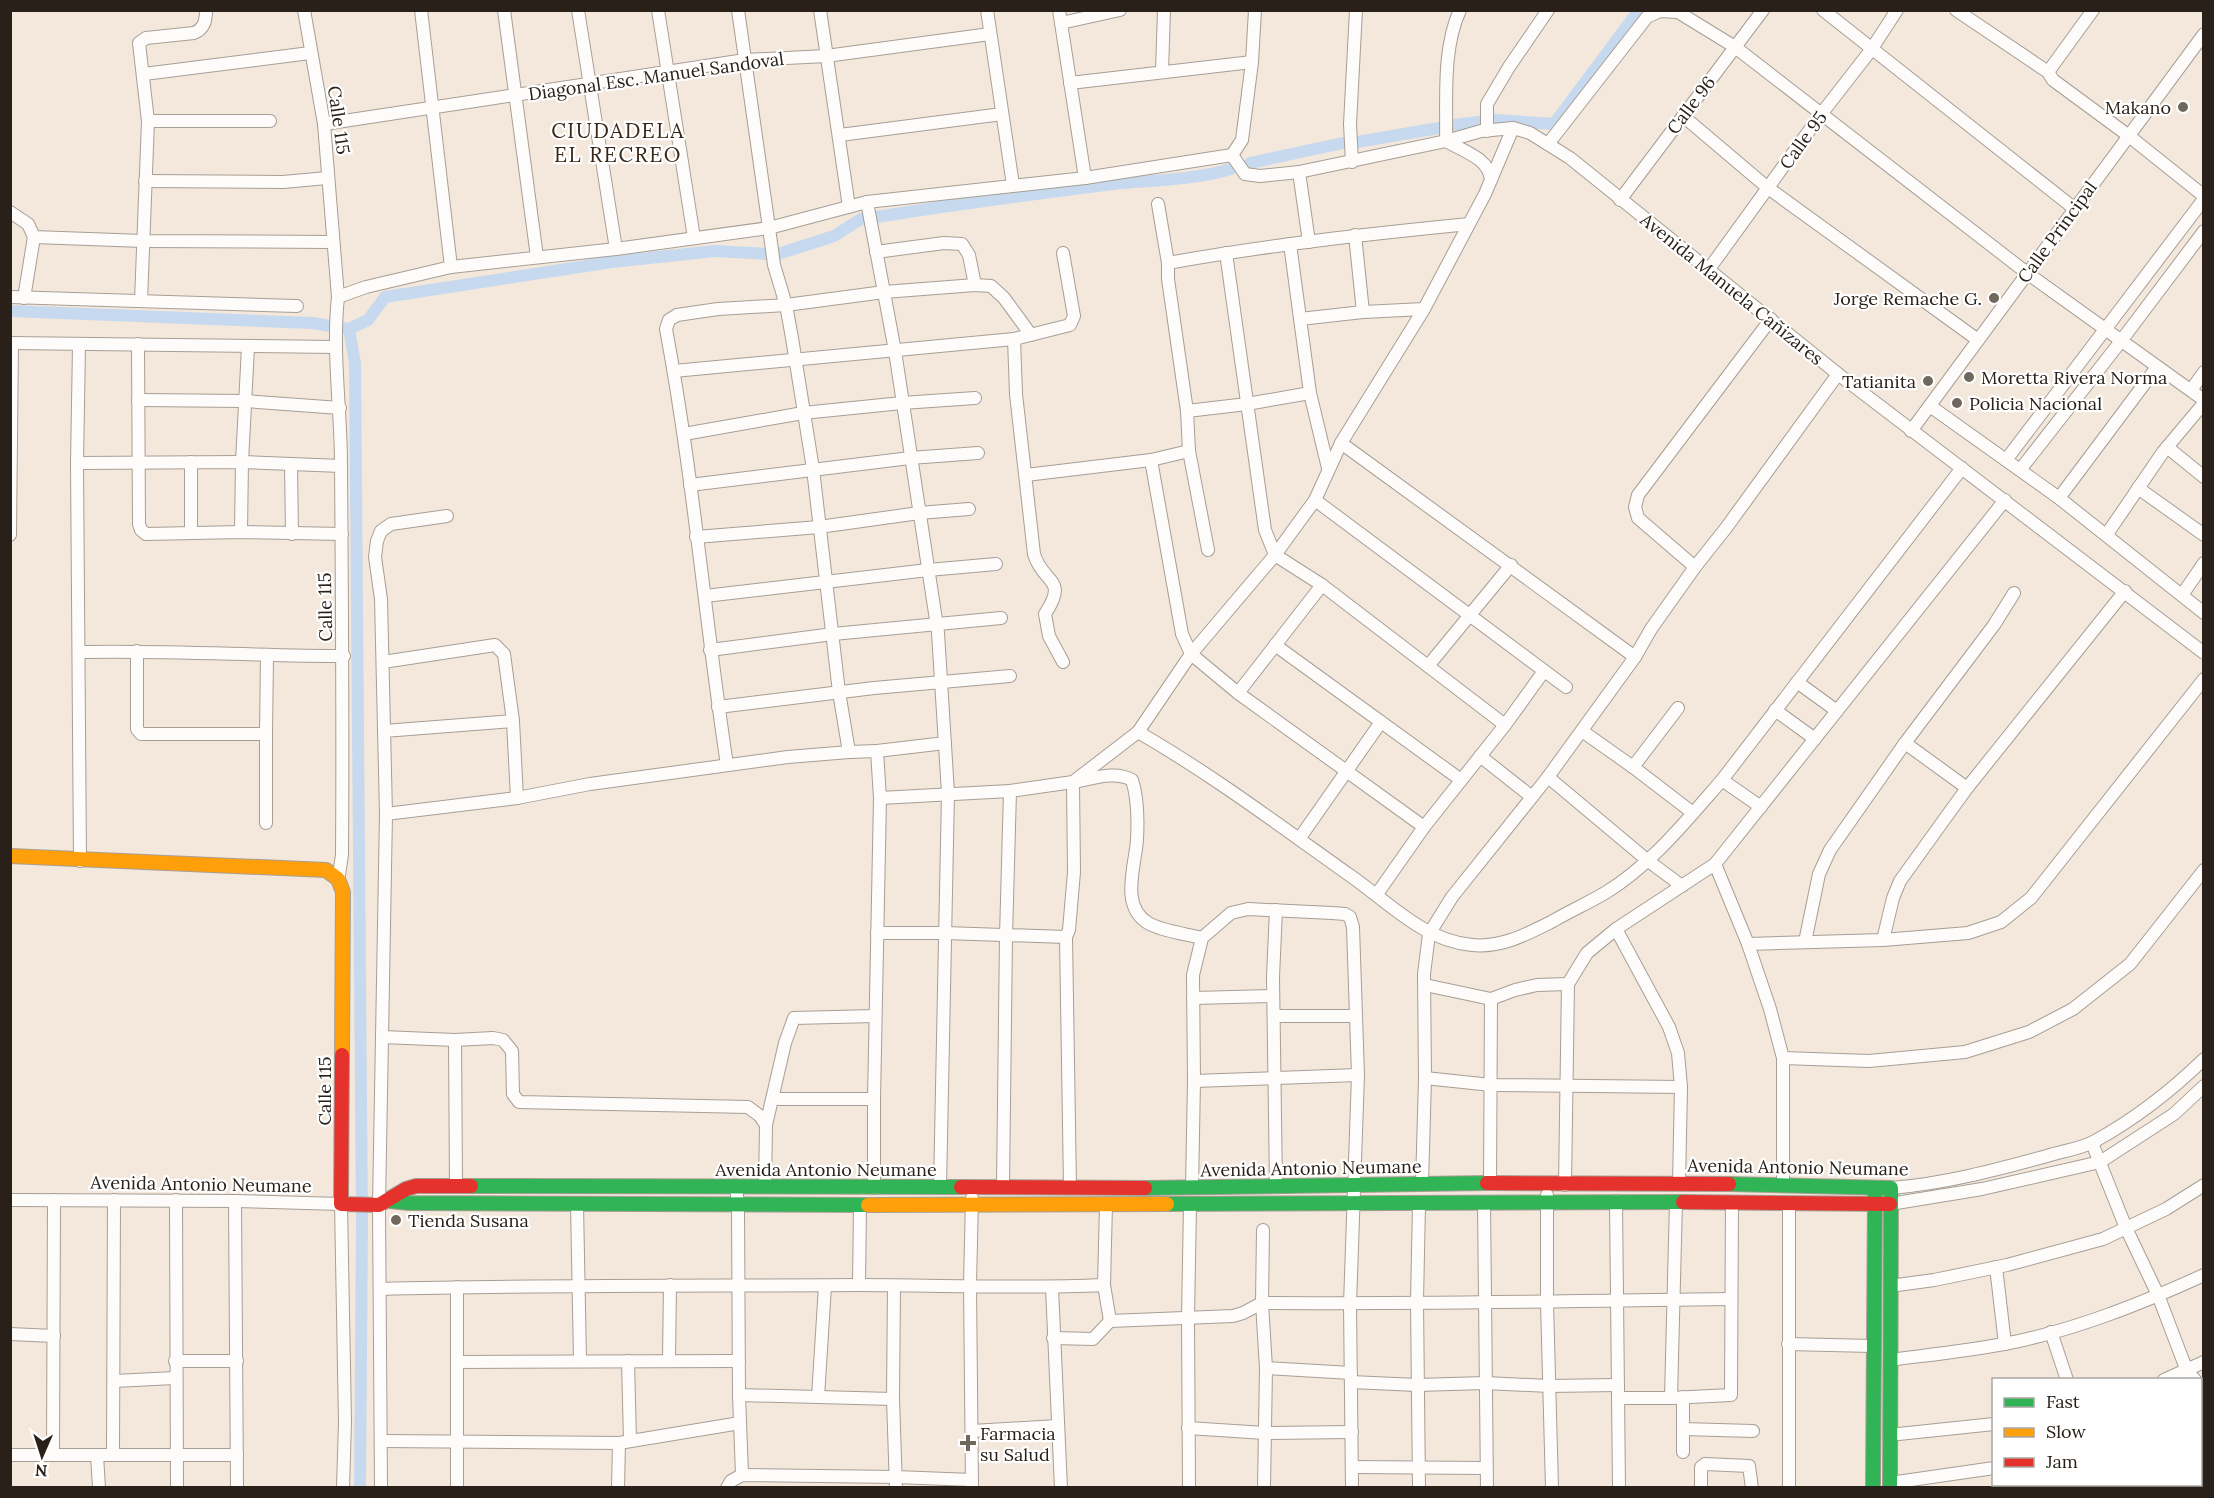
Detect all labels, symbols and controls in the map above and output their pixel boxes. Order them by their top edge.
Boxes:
street label: Diagonal Esc. Manuel Sandoval [527,47,785,105]
street label: Calle 96 [1662,71,1720,139]
street label: Calle 115 [323,84,355,156]
place label: Makano [2105,96,2171,119]
marker: Makano [2176,100,2190,114]
street label: Calle 95 [1774,106,1832,174]
district label: CIUDADELA EL RECREO [551,117,685,168]
street label: Calle Principal [2012,176,2102,287]
street label: Avenida Manuela Cañizares [1635,207,1828,370]
place label: Jorge Remache G. [1833,287,1982,310]
marker: Jorge Remache G. [1987,291,2001,305]
place label: Moretta Rivera Norma [1981,366,2167,389]
place label: Tatianita [1842,370,1916,393]
marker: Moretta Rivera Norma [1962,370,1976,384]
marker: Tatianita [1921,374,1935,388]
place label: Policia Nacional [1969,392,2102,415]
marker: Policia Nacional [1950,396,1964,410]
street label: Calle 115 [313,572,337,642]
street label: Calle 115 [313,1056,336,1126]
street label: Avenida Antonio Neumane [1686,1154,1909,1180]
street label: Avenida Antonio Neumane [1199,1155,1422,1181]
street label: Avenida Antonio Neumane [714,1158,937,1181]
street label: Avenida Antonio Neumane [89,1171,312,1197]
place label: Tienda Susana [408,1209,529,1232]
marker: Tienda Susana [389,1213,403,1227]
legend [1992,1378,2202,1486]
text: Fast [2046,1390,2080,1413]
text: Slow [2046,1420,2086,1443]
place label: Farmacia su Salud [980,1422,1056,1466]
north arrow [12,1426,72,1486]
marker: Farmacia su Salud [961,1436,975,1450]
text: Jam [2045,1450,2078,1473]
text: N [35,1461,48,1481]

